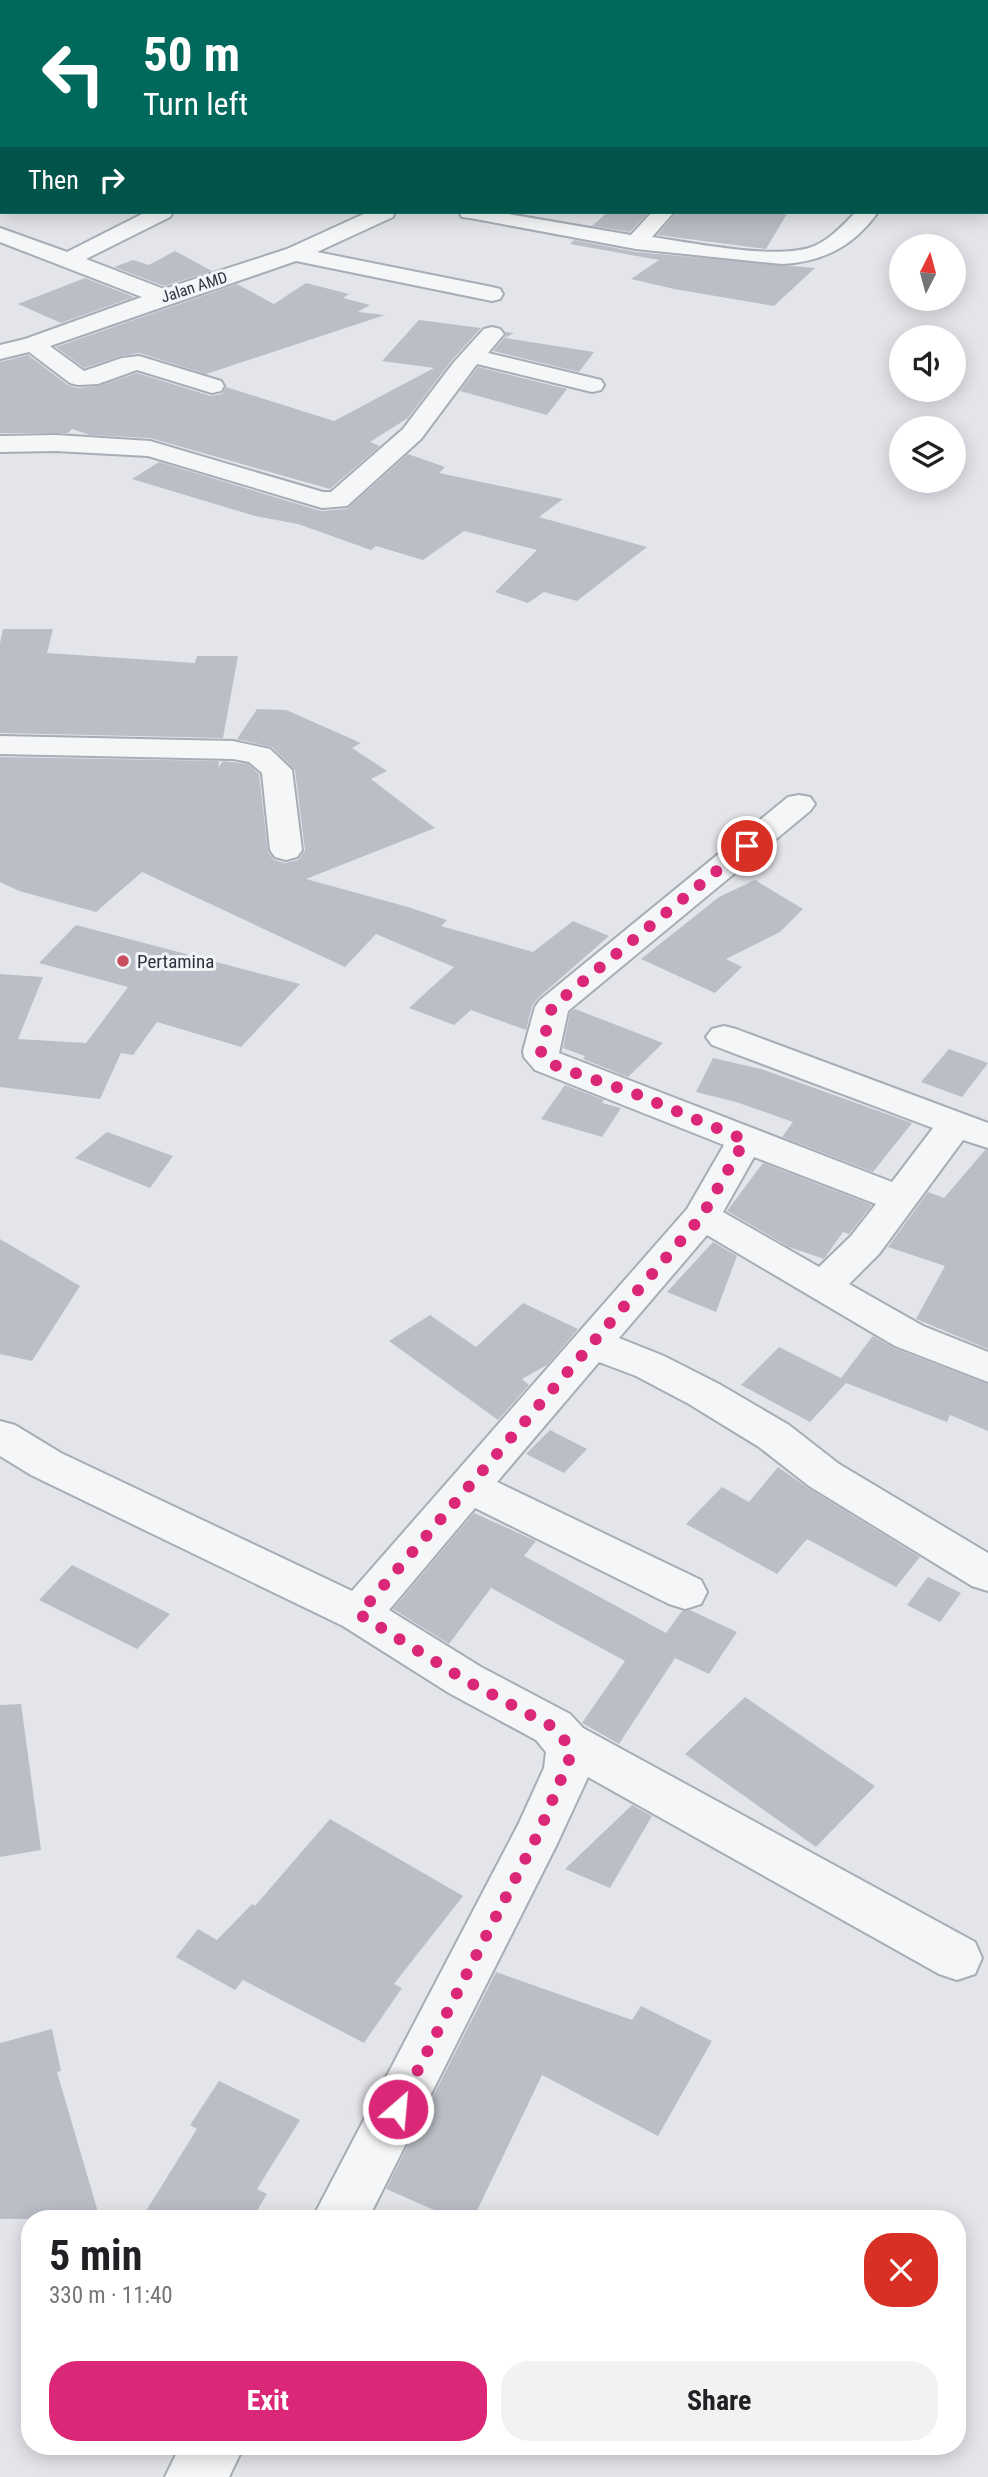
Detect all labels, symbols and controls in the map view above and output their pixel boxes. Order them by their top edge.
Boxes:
text: 50 m [143,26,240,83]
icon: left [28,28,119,119]
text: Turn left [143,85,248,123]
icon: right [93,161,131,199]
text: Then [28,165,79,195]
north arrow [889,234,966,312]
map controls [889,234,966,493]
street label: Jalan AMD [158,267,230,307]
button: sound [889,325,966,402]
button: layers [889,416,966,493]
pin [717,816,777,876]
icon: arrive [728,827,766,865]
place label: Pertamina [137,950,214,973]
marker: Pertamina [115,953,131,969]
position arrow [361,2072,435,2146]
text: 5 min [49,2231,142,2280]
button: close [864,2233,938,2307]
text: 330 m · 11:40 [49,2282,173,2309]
button: Exit [49,2361,487,2441]
button: Share [501,2361,938,2441]

